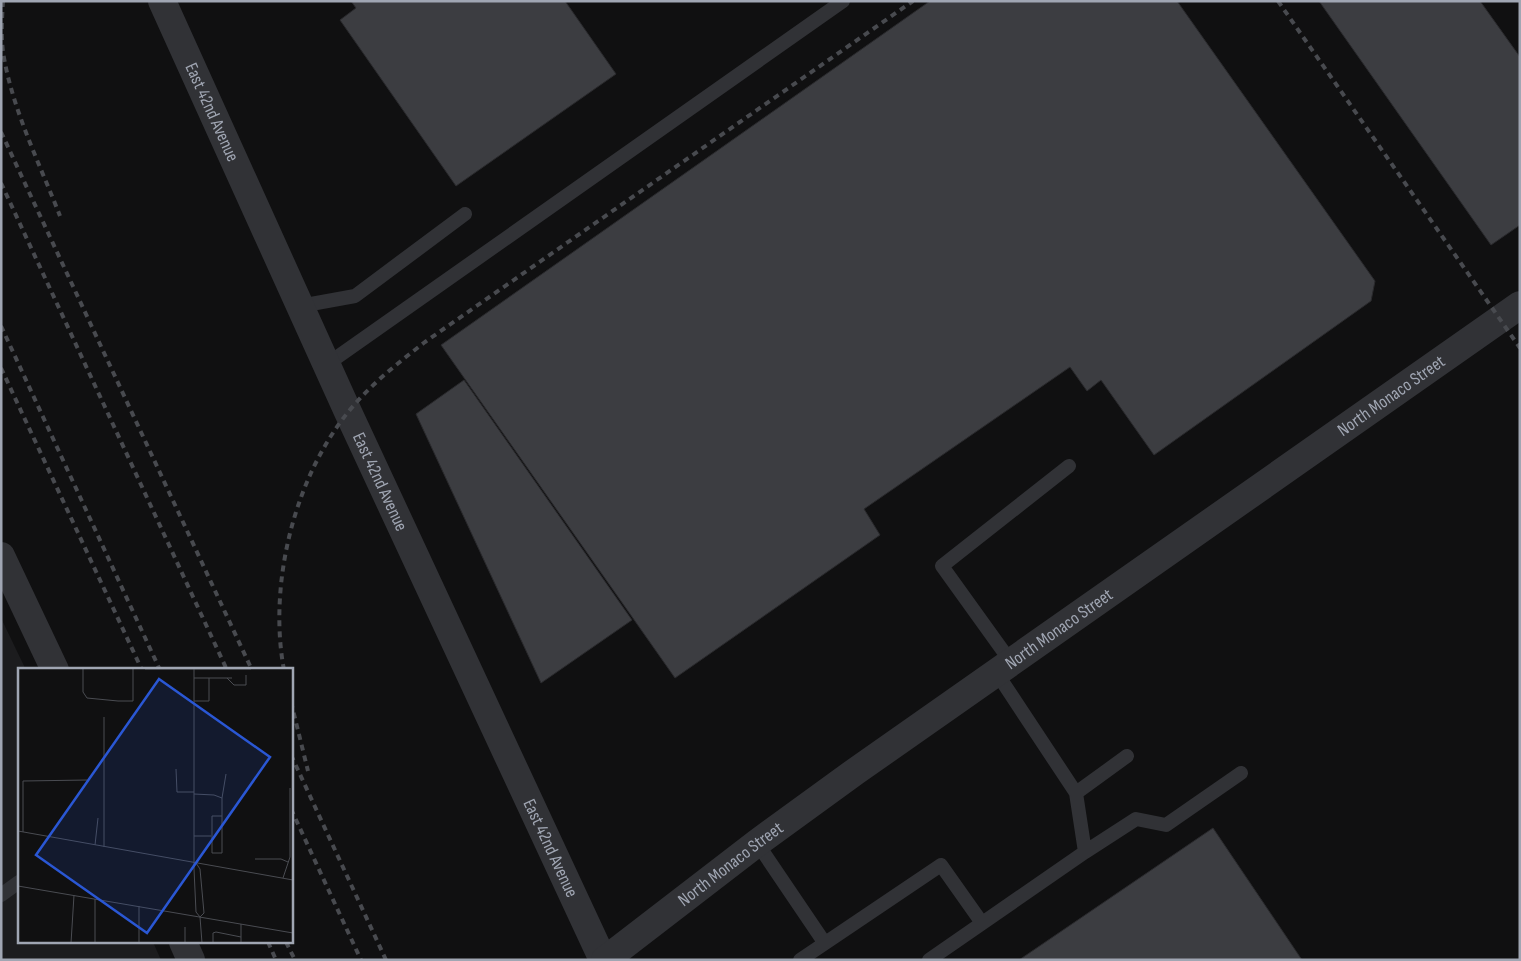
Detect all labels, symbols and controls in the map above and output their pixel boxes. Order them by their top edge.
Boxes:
street label: East 42nd Avenue [181,59,244,165]
street label: North Monaco Street [1333,350,1449,440]
street label: East 42nd Avenue [349,429,412,534]
street label: North Monaco Street [1001,583,1117,674]
inset map [18,668,292,944]
street label: East 42nd Avenue [519,795,583,901]
street label: North Monaco Street [674,817,787,911]

